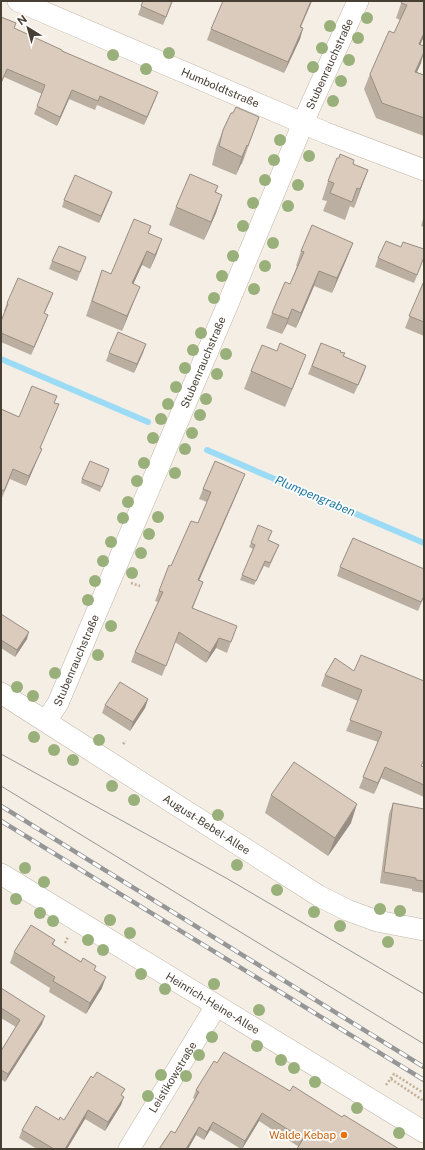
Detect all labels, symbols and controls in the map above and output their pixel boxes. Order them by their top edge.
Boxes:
north arrow [8,8,48,48]
text: N [15,13,29,27]
street label: Stubenrauchstraße [304,17,355,111]
street label: Humboldtstraße [179,66,261,110]
street label: Stubenrauchstraße [178,315,228,410]
water label: Plumpengraben [273,473,357,519]
street label: Stubenrauchstraße [51,613,101,708]
street label: August-Bebel-Allee [161,792,252,856]
street label: Heinrich-Heine-Allee [164,970,262,1036]
street label: Leistikowstraße [147,1040,199,1115]
place label: Walde Kebap [269,1129,336,1141]
marker: Walde Kebap [339,1130,349,1140]

